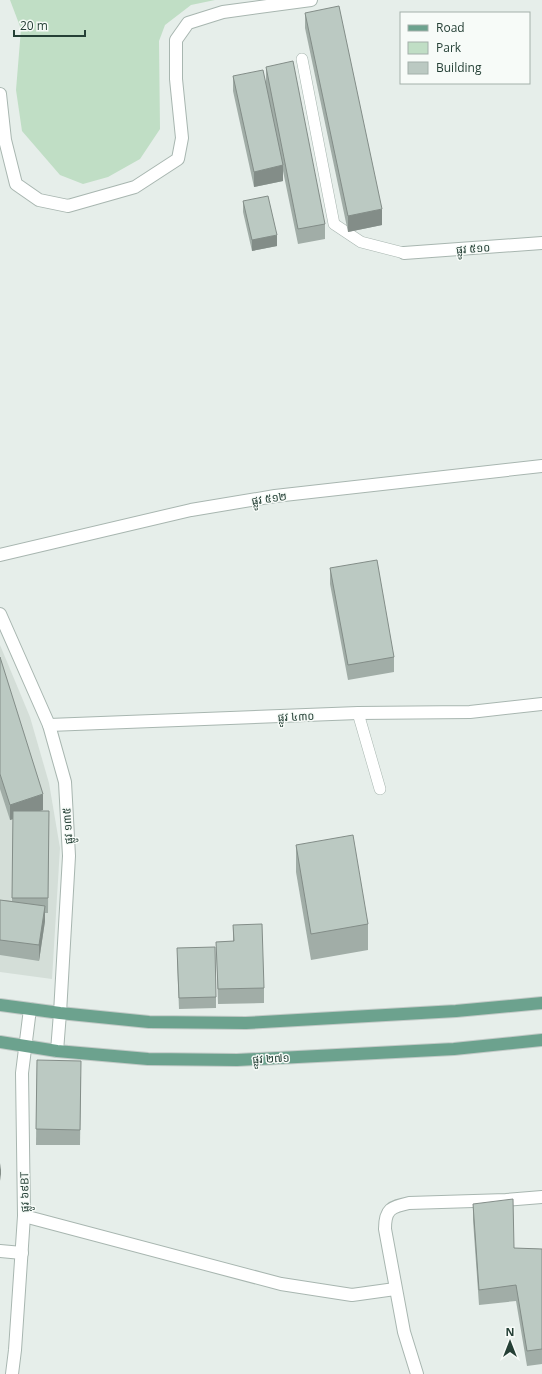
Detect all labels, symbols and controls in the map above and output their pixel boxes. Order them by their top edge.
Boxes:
scale bar [14,12,85,38]
legend [400,12,530,84]
text: 20 m [20,17,48,34]
text: Road [436,19,465,36]
text: Park [436,39,462,56]
text: Building [436,59,482,76]
street label: ផ្លូវ ៥១០ [455,239,491,260]
street label: ផ្លូវ ៥១២ [250,488,288,511]
street label: ផ្លូវ ៤៣០ [277,708,315,727]
street label: ផ្លូវ ១៣៥ [58,807,79,845]
street label: ផ្លូវ ២៧១ [252,1050,290,1070]
street label: ផ្លូវ ៦៩BT [16,1172,35,1212]
north arrow [490,1322,530,1362]
text: N [506,1324,514,1339]

